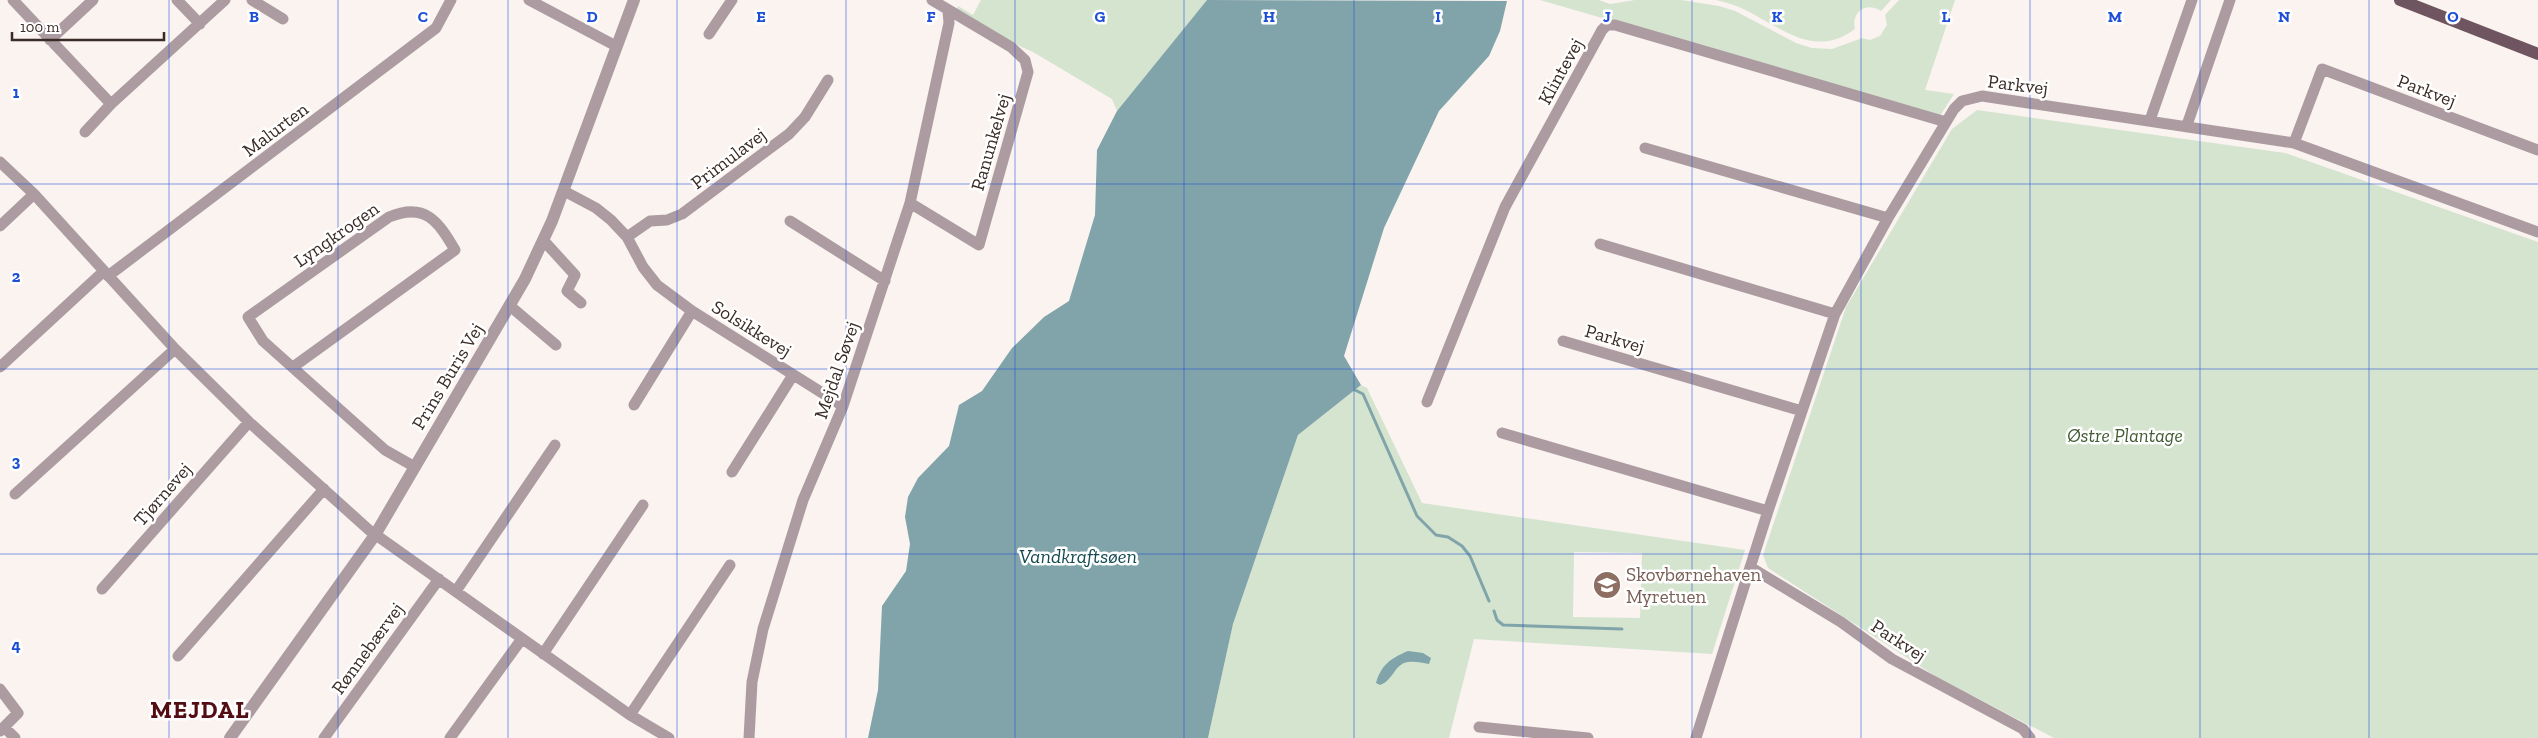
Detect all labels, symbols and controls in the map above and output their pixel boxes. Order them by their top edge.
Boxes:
text: B [249,7,259,26]
text: C [418,7,428,26]
text: D [586,7,598,26]
text: E [756,7,766,26]
text: F [926,7,936,26]
text: G [1095,7,1106,26]
text: H [1263,7,1275,26]
text: I [1435,7,1441,26]
text: J [1603,7,1611,26]
text: K [1772,7,1783,26]
text: L [1942,7,1951,26]
text: M [2108,7,2122,26]
text: N [2278,7,2290,26]
text: O [2447,7,2459,26]
scale bar [12,10,165,42]
text: 100 m [20,18,59,36]
street label: Klintevej [1533,34,1588,108]
street label: Parkvej [1986,69,2050,100]
street label: Parkvej [2394,69,2459,112]
text: 1 [13,83,20,102]
street label: Ranunkelvej [966,91,1015,193]
street label: Malurten [238,97,313,162]
street label: Primulavej [686,123,770,194]
street label: Lyngkrogen [289,197,383,272]
text: 2 [12,267,21,286]
street label: Solsikkevej [708,295,796,362]
street label: Mejdal Søvej [809,318,864,422]
street label: Prins Buris Vej [407,319,488,434]
street label: Parkvej [1582,319,1647,358]
park label: Østre Plantage [2067,424,2183,447]
text: 3 [12,452,21,471]
street label: Tjørnevej [128,458,196,531]
water label: Vandkraftsøen [1019,544,1137,568]
place label: Skovbørnehaven Myretuen [1626,563,1761,608]
school or university icon: Skovbørnehaven Myretuen [1592,570,1622,600]
street label: Rønnebærvej [326,598,408,699]
street label: Parkvej [1867,614,1930,667]
text: 4 [11,636,21,655]
district label: MEJDAL [150,695,250,724]

